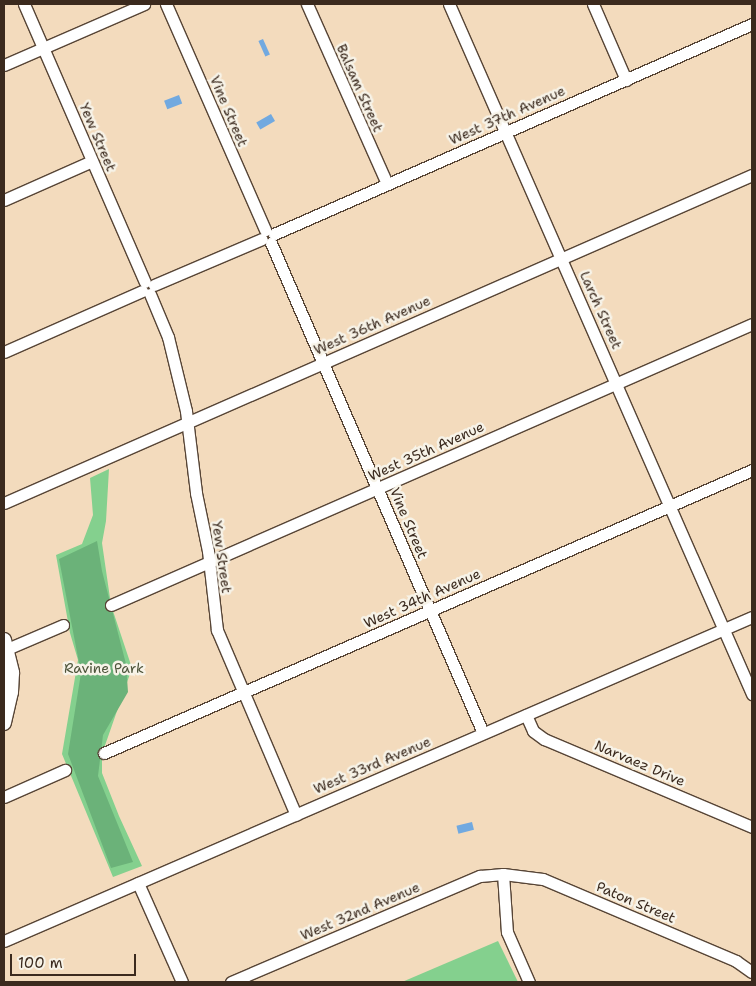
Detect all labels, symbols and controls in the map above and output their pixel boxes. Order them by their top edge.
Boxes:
street label: Balsam Street [333,41,387,135]
street label: Vine Street [206,73,252,149]
street label: West 37th Avenue [446,82,568,148]
street label: Yew Street [76,100,120,174]
street label: Larch Street [576,269,626,351]
street label: West 36th Avenue [311,292,433,358]
street label: West 35th Avenue [366,418,486,484]
street label: Vine Street [386,485,432,561]
street label: Yew Street [209,520,235,594]
street label: West 34th Avenue [361,565,483,631]
park label: Ravine Park [64,660,144,676]
street label: West 33rd Avenue [311,733,433,797]
street label: Narvaez Drive [592,736,688,790]
street label: West 32nd Avenue [298,878,422,944]
street label: Paton Street [594,878,678,926]
scale bar [12,944,139,976]
text: 100 m [18,953,63,973]

